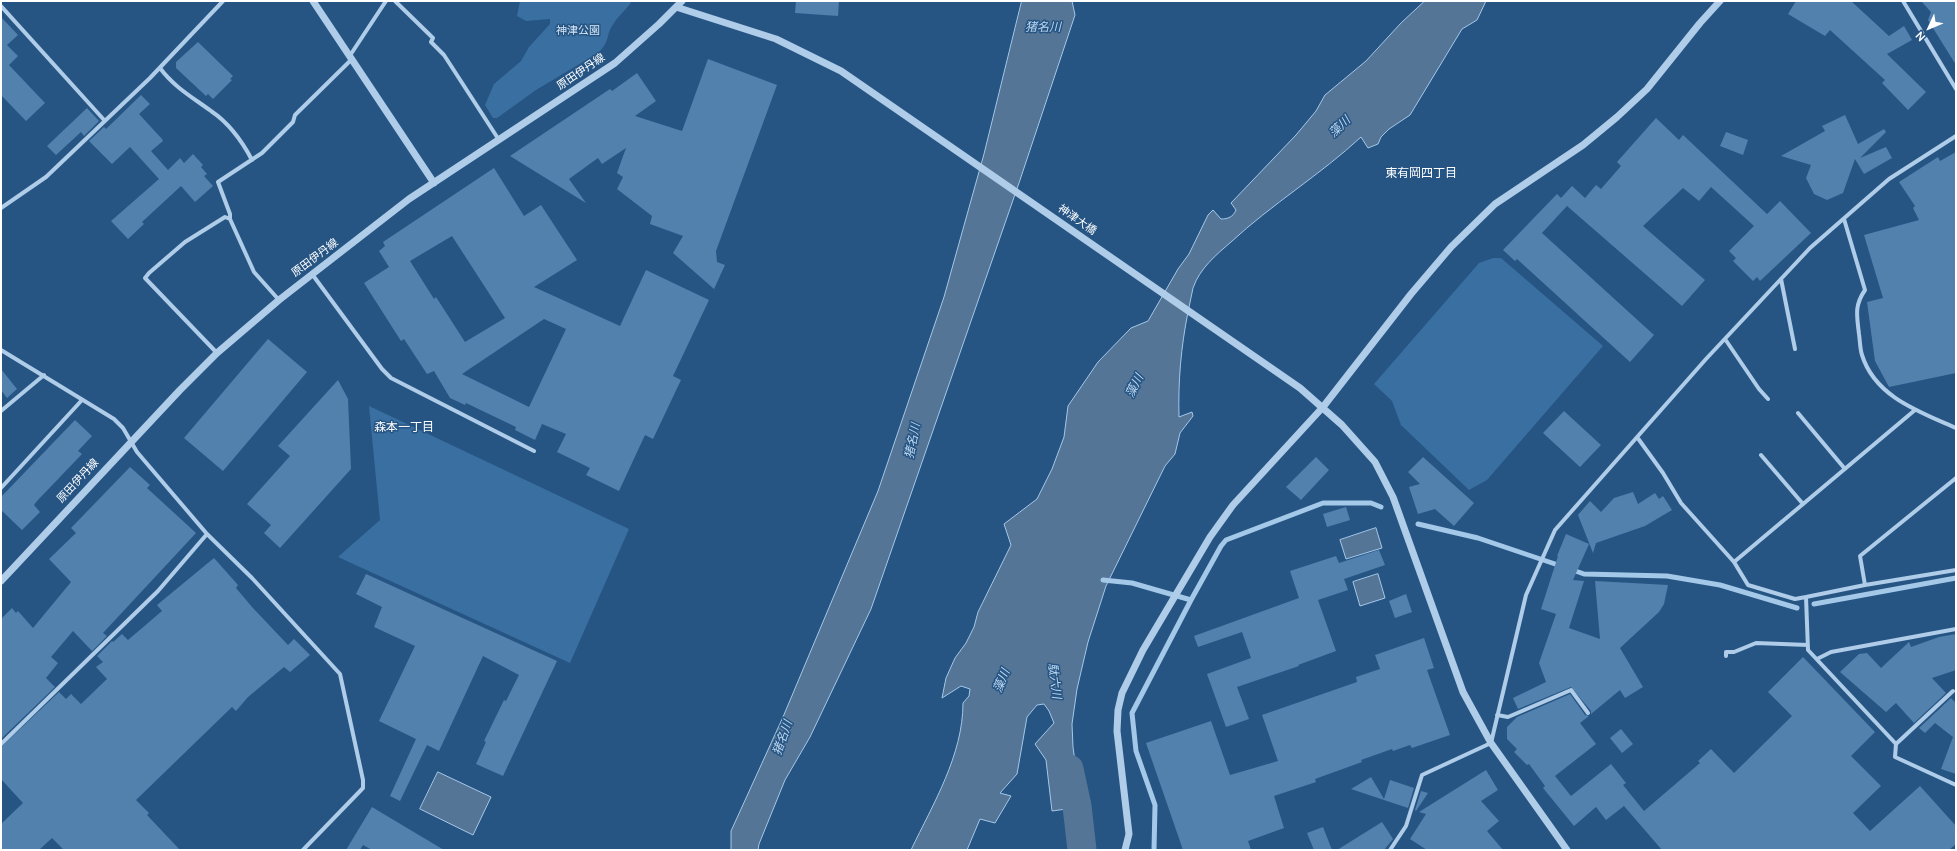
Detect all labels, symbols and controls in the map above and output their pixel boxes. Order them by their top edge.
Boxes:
north arrow [1909,8,1949,48]
water label: 猪名川 [1025,21,1061,35]
park label: 神津公園 [556,24,600,38]
text: N [1912,29,1928,45]
street label: 原田伊丹線 [555,51,607,93]
water label: 藻川 [1326,113,1354,141]
district label: 東有岡四丁目 [1385,167,1457,181]
street label: 神津大橋 [1055,202,1099,238]
street label: 原田伊丹線 [289,236,341,280]
water label: 藻川 [1123,372,1147,400]
district label: 森本一丁目 [374,421,434,435]
water label: 猪名川 [902,422,924,460]
street label: 原田伊丹線 [54,456,102,506]
water label: 駄六川 [1045,662,1063,700]
water label: 藻川 [991,667,1013,695]
water label: 猪名川 [770,719,796,757]

